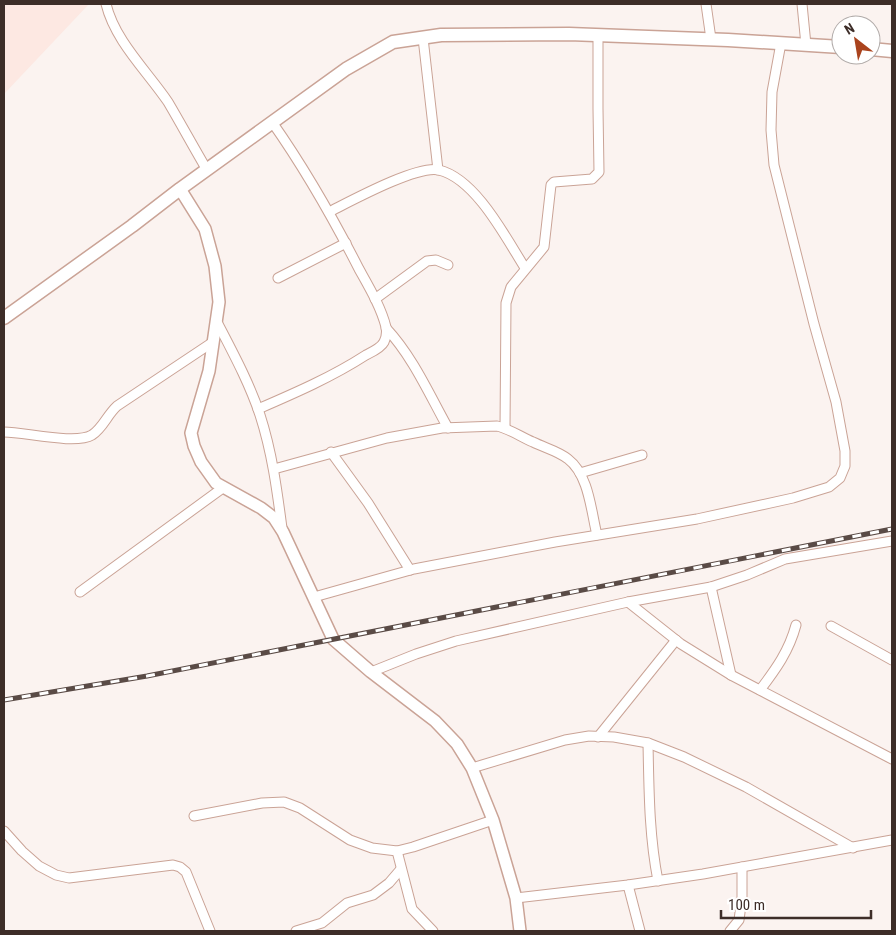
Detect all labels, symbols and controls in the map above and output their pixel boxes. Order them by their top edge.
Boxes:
north arrow [831,15,881,65]
text: N [842,20,857,38]
scale bar [721,888,871,920]
text: 100 m [728,896,765,914]

